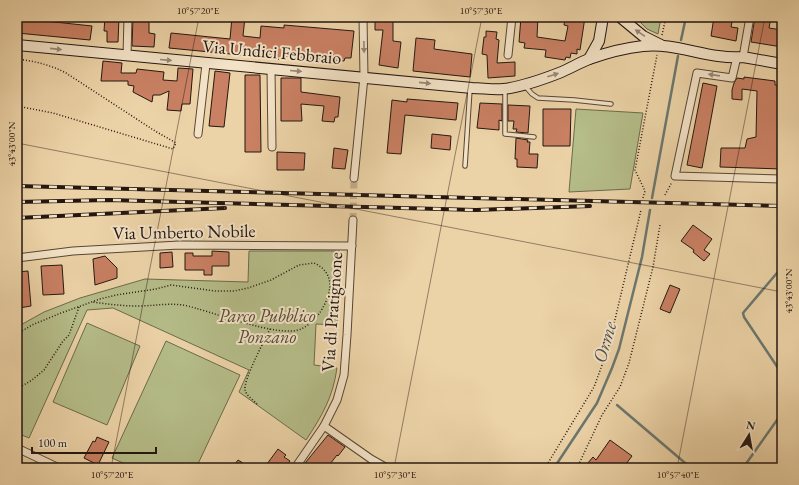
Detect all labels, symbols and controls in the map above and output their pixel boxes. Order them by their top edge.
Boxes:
text: 10°57'20"E [177,4,220,17]
text: 10°57'30"E [460,4,503,17]
one-way arrow [635,29,645,37]
street label: Via Undici Febbraio [202,34,343,69]
one-way arrow [361,41,367,54]
one-way arrow [50,46,62,52]
one-way arrow [160,56,172,63]
one-way arrow [290,68,302,75]
one-way arrow [547,72,559,78]
one-way arrow [708,72,720,78]
one-way arrow [419,80,431,86]
text: 43°43'00"N [5,121,18,166]
street label: Via Umberto Nobile [112,219,256,244]
street label: Via di Pratignone [316,251,347,373]
text: 43°43'00"N [782,268,795,313]
park label: Parco Pubblico Ponzano [218,304,316,348]
water label: Orme [587,318,622,366]
north arrow [729,415,769,455]
text: N [745,417,757,433]
scale bar [32,429,156,455]
text: 100 m [38,435,68,451]
text: 10°57'20"E [91,468,134,481]
text: 10°57'30"E [374,468,417,481]
text: 10°57'40"E [657,468,700,481]

